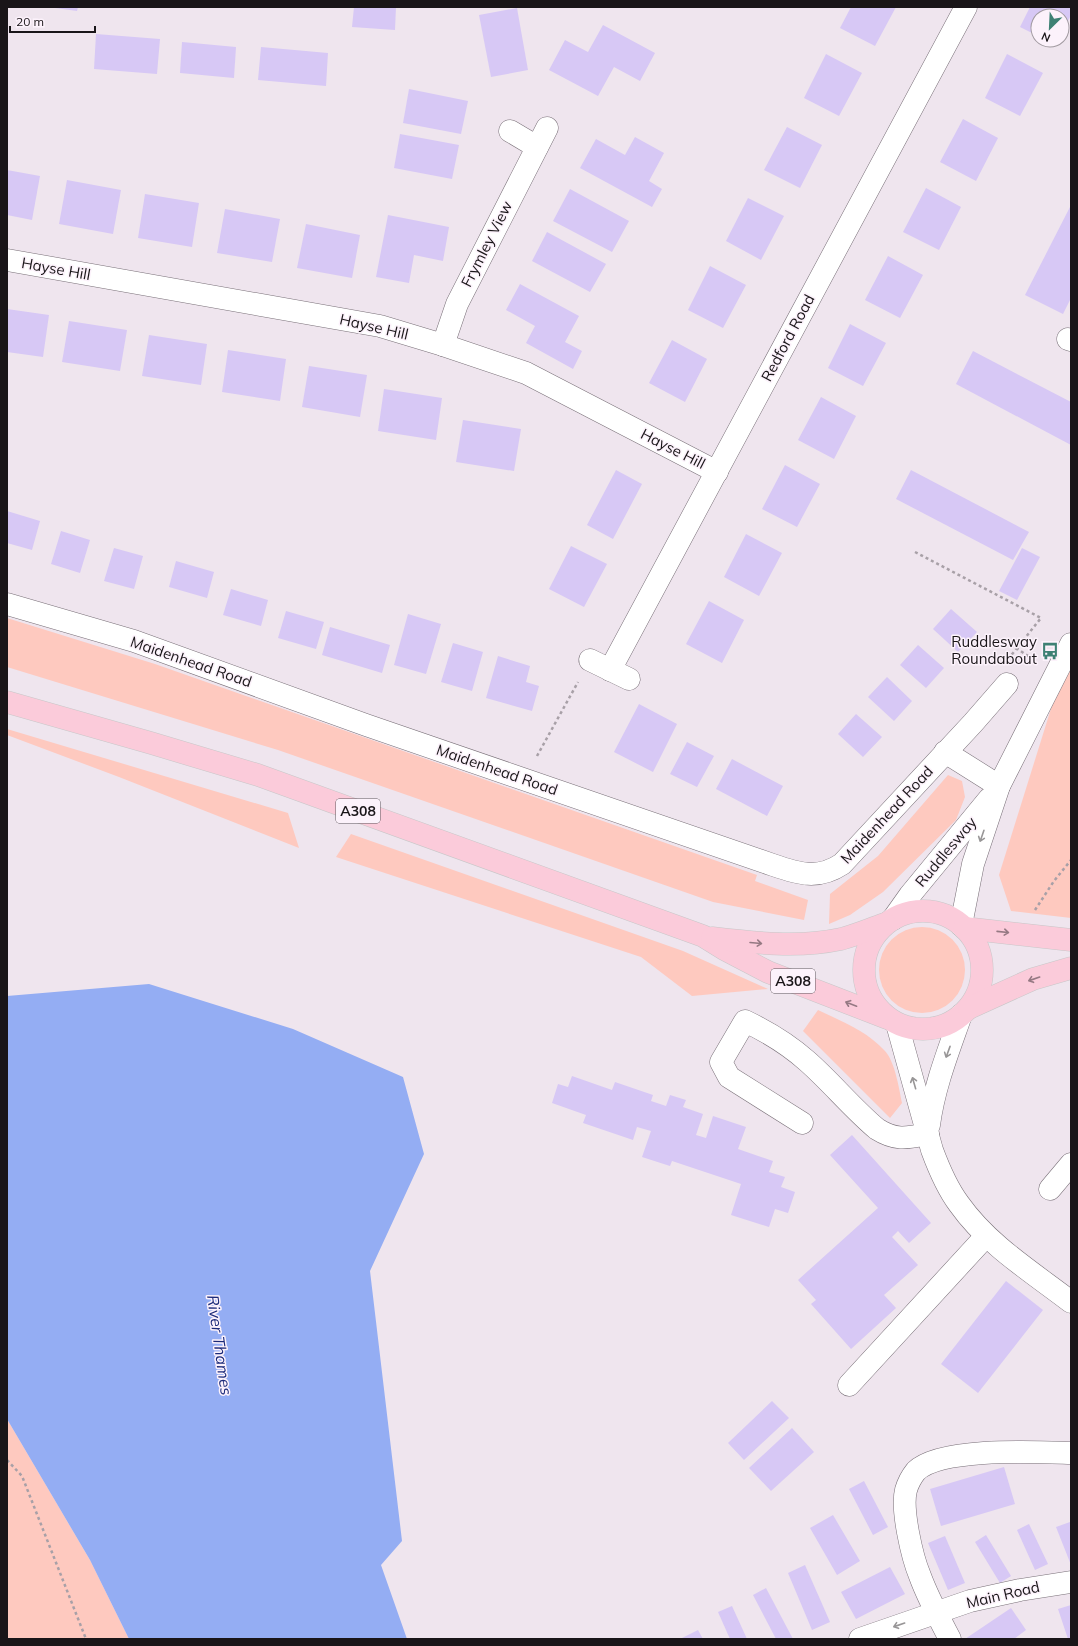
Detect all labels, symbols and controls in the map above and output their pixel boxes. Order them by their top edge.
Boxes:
scale bar [10,8,95,34]
north arrow [1030,8,1070,48]
text: 20 m [16,14,44,29]
text: N [1039,29,1053,45]
street label: Frymley View [457,198,516,290]
street label: Hayse Hill [20,253,92,284]
street label: Redford Road [757,291,818,385]
street label: Hayse Hill [338,309,410,344]
street label: Hayse Hill [638,424,709,473]
street label: Maidenhead Road [128,632,254,691]
place label: Ruddlesway Roundabout [951,632,1037,668]
bus stop icon: Ruddlesway Roundabout [1040,641,1060,661]
street label: Maidenhead Road [434,740,560,799]
street label: Maidenhead Road [836,762,937,868]
road number: A308 [336,799,380,823]
street label: Ruddlesway [911,813,980,891]
one-way arrow [978,829,985,842]
one-way arrow [996,928,1009,936]
one-way arrow [749,939,762,946]
road number: A308 [771,969,815,993]
one-way arrow [1028,976,1040,984]
one-way arrow [845,999,857,1007]
one-way arrow [943,1046,951,1058]
one-way arrow [910,1077,917,1090]
water label: River Thames [203,1293,237,1397]
street label: Main Road [964,1577,1042,1612]
one-way arrow [893,1622,905,1630]

